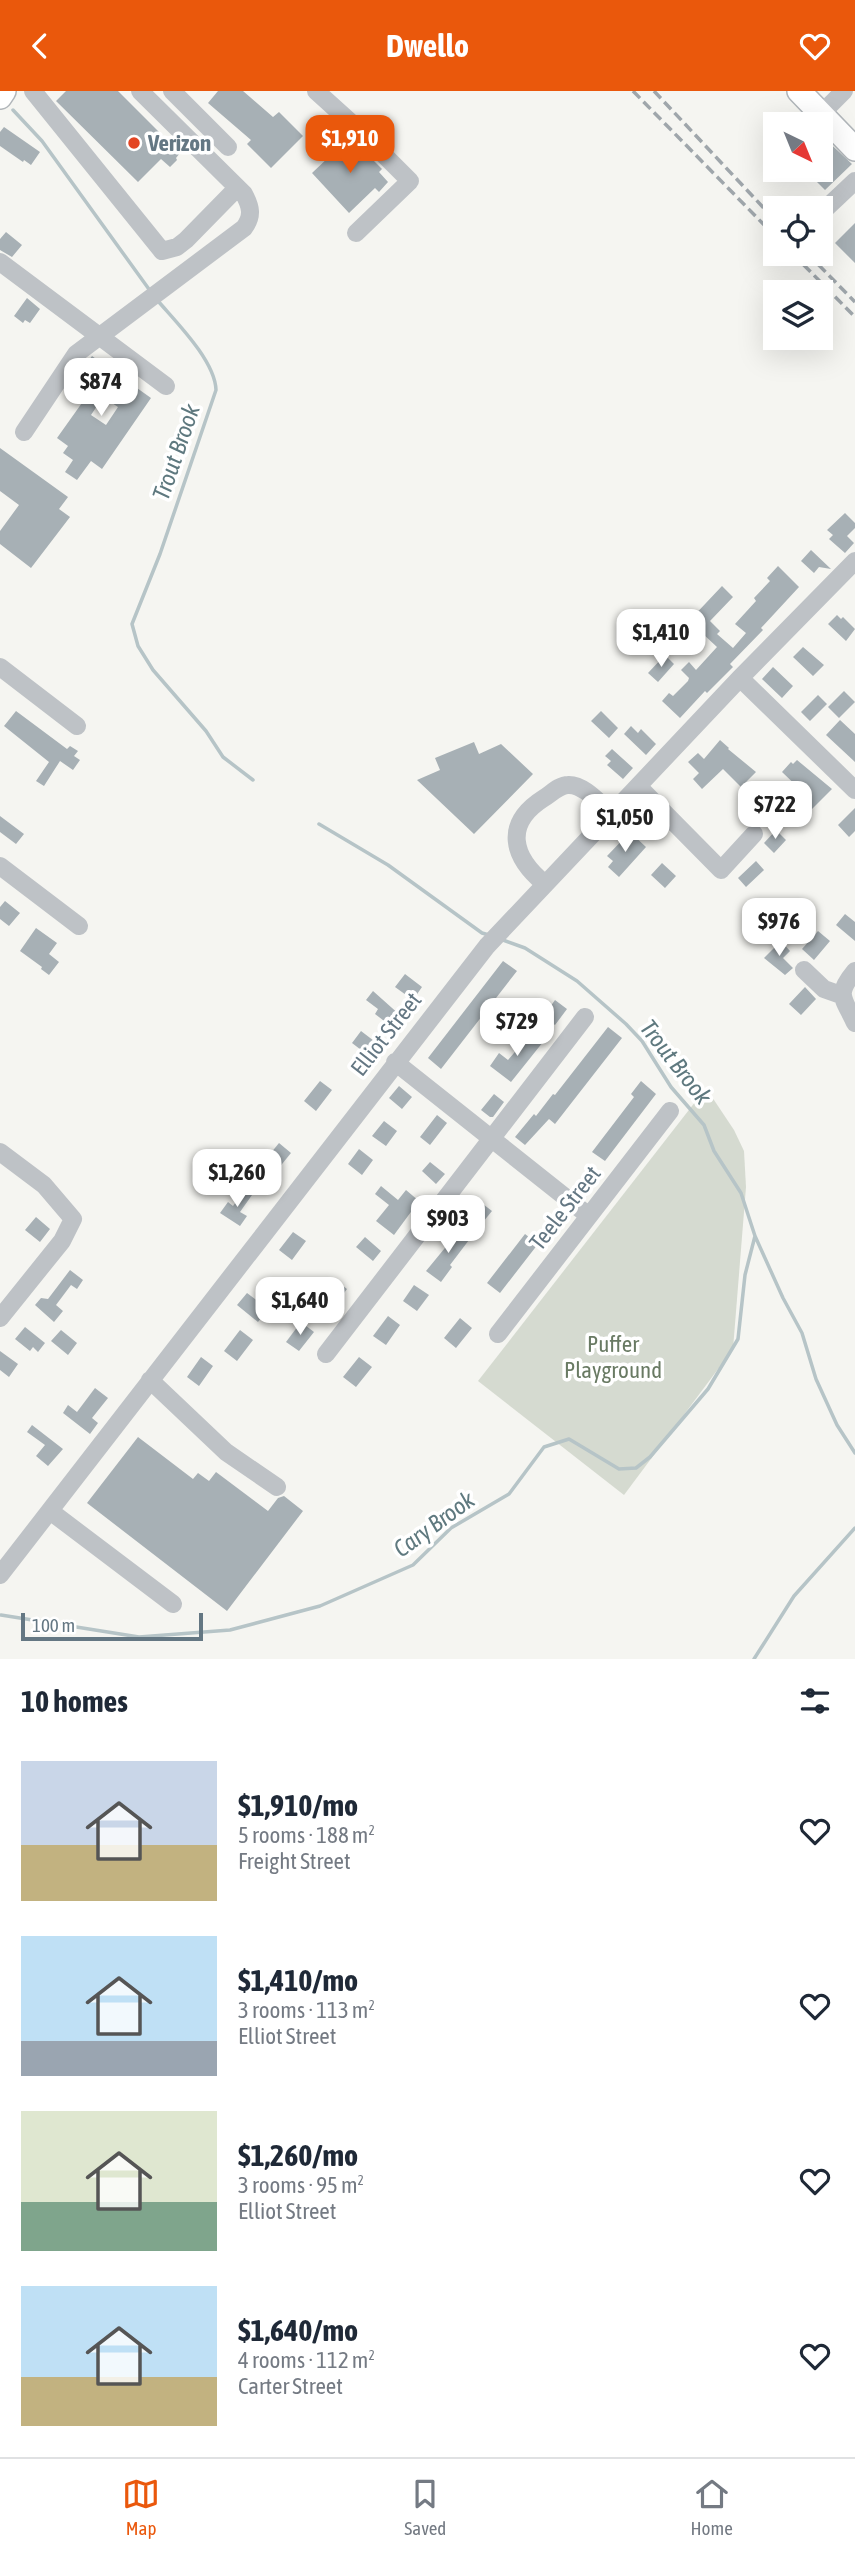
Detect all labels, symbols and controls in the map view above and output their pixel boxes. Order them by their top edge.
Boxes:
icon: back [21,27,59,65]
text: Dwello [386,27,469,64]
icon: heart [796,27,834,65]
north arrow [763,112,833,182]
map controls [763,112,833,350]
pin: $1,910 [293,115,407,175]
text: $1,910 [322,125,379,151]
place label: Verizon [147,130,211,156]
marker: Verizon [126,135,142,151]
button: locate [763,196,833,266]
button: layers [763,280,833,350]
pin: $874 [60,359,142,418]
text: $874 [80,368,122,394]
water label: Trout Brook [147,400,205,503]
pin: $1,410 [604,609,718,669]
text: $1,410 [633,619,690,645]
pin: $722 [734,781,816,841]
text: $722 [754,791,796,817]
pin: $1,050 [568,795,682,854]
text: $1,050 [597,804,654,830]
pin: $976 [738,899,820,958]
text: $976 [758,908,800,934]
street label: Elliot Street [345,987,427,1081]
pin: $729 [476,999,558,1058]
text: $729 [496,1008,538,1034]
water label: Trout Brook [635,1015,718,1110]
pin: $1,260 [180,1149,294,1209]
text: $1,260 [209,1159,266,1185]
street label: Teele Street [524,1161,606,1255]
pin: $903 [407,1195,489,1255]
text: $903 [427,1205,469,1231]
pin: $1,640 [243,1277,357,1337]
text: $1,640 [272,1287,329,1313]
park label: Puffer Playground [564,1331,662,1383]
water label: Cary Brook [388,1485,480,1562]
scale bar [21,1610,203,1642]
text: 100 m [32,1614,75,1636]
icon: filters [796,1682,834,1720]
text: 10 homes [21,1684,128,1718]
text: $1,910/mo [238,1788,358,1822]
icon: home [77,1789,161,1873]
icon: heart [796,1812,834,1850]
text: 5 rooms · 188 m² [238,1822,375,1848]
text: Freight Street [238,1848,351,1874]
text: $1,410/mo [238,1963,358,1997]
icon: home [77,1964,161,2048]
icon: heart [796,1987,834,2025]
text: 3 rooms · 113 m² [238,1997,375,2023]
text: Elliot Street [238,2023,336,2049]
text: $1,260/mo [238,2138,358,2172]
icon: home [77,2139,161,2223]
icon: heart [796,2162,834,2200]
text: 3 rooms · 95 m² [238,2172,364,2198]
text: Elliot Street [238,2198,336,2224]
text: $1,640/mo [238,2313,358,2347]
icon: home [77,2314,161,2398]
icon: heart [796,2337,834,2375]
text: 4 rooms · 112 m² [238,2347,375,2373]
text: Carter Street [238,2373,343,2399]
tab: Map [122,2475,160,2539]
tab: Saved [404,2475,446,2539]
tab: Home [691,2475,733,2539]

